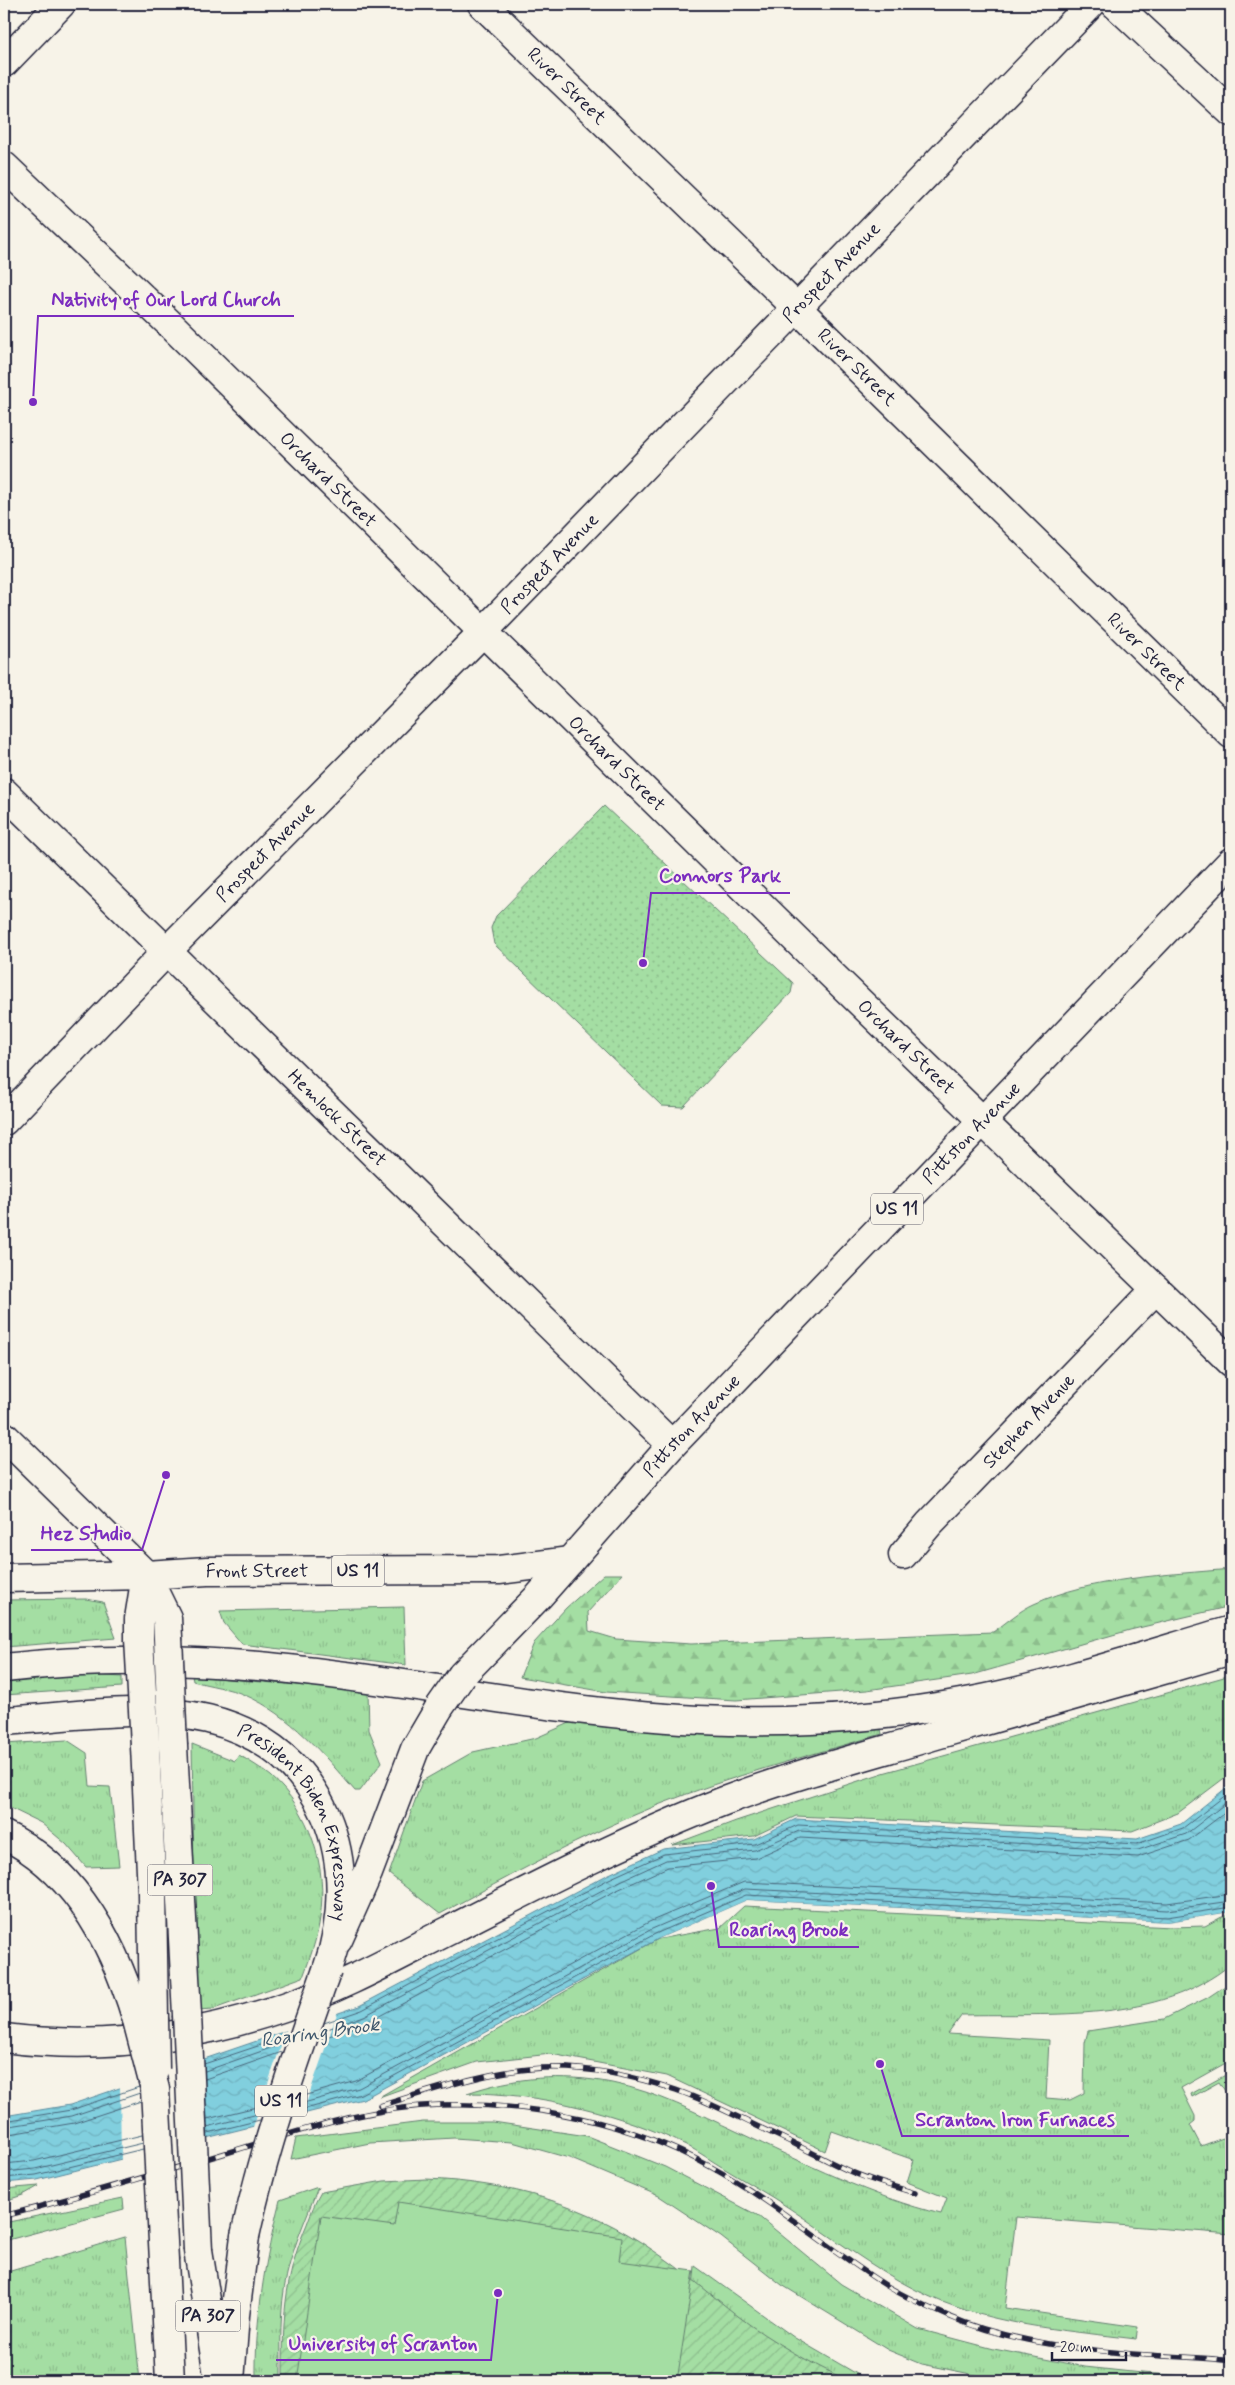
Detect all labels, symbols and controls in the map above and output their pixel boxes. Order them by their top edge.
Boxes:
street label: River Street [522,42,612,130]
street label: Prospect Avenue [776,217,886,328]
callout: Nativity of Our Lord Church [38,281,294,316]
text: Nativity of Our Lord Church [51,287,281,314]
street label: River Street [812,322,902,412]
street label: Orchard Street [274,426,382,533]
street label: Prospect Avenue [495,507,604,619]
street label: River Street [1102,607,1192,696]
street label: Orchard Street [563,710,671,817]
street label: Prospect Avenue [210,796,320,907]
callout: Connors Park [651,858,790,893]
text: Connors Park [659,863,782,890]
street label: Orchard Street [852,994,961,1100]
street label: Hemlock Street [282,1064,392,1172]
street label: Pittston Avenue [916,1076,1026,1189]
road number: US 11 [871,1194,923,1224]
street label: Stephen Avenue [977,1368,1081,1474]
street label: Pittston Avenue [637,1369,746,1482]
callout: Hez Studio [31,1515,142,1550]
text: Hez Studio [41,1521,132,1548]
road number: US 11 [332,1555,384,1586]
street label: Front Street [206,1558,308,1584]
street label: President Biden Expressway [234,1718,353,1923]
road number: PA 307 [148,1864,212,1896]
callout: Roaring Brook [719,1912,859,1947]
text: Roaring Brook [729,1917,849,1944]
water label: Roaring Brook [259,2011,383,2055]
road number: US 11 [255,2086,307,2116]
callout: Scranton Iron Furnaces [902,2101,1129,2136]
text: Scranton Iron Furnaces [915,2107,1115,2134]
road number: PA 307 [176,2300,240,2332]
callout: University of Scranton [276,2325,491,2360]
scale bar [1052,2330,1126,2362]
text: University of Scranton [289,2331,477,2358]
text: 20 m [1060,2338,1092,2358]

